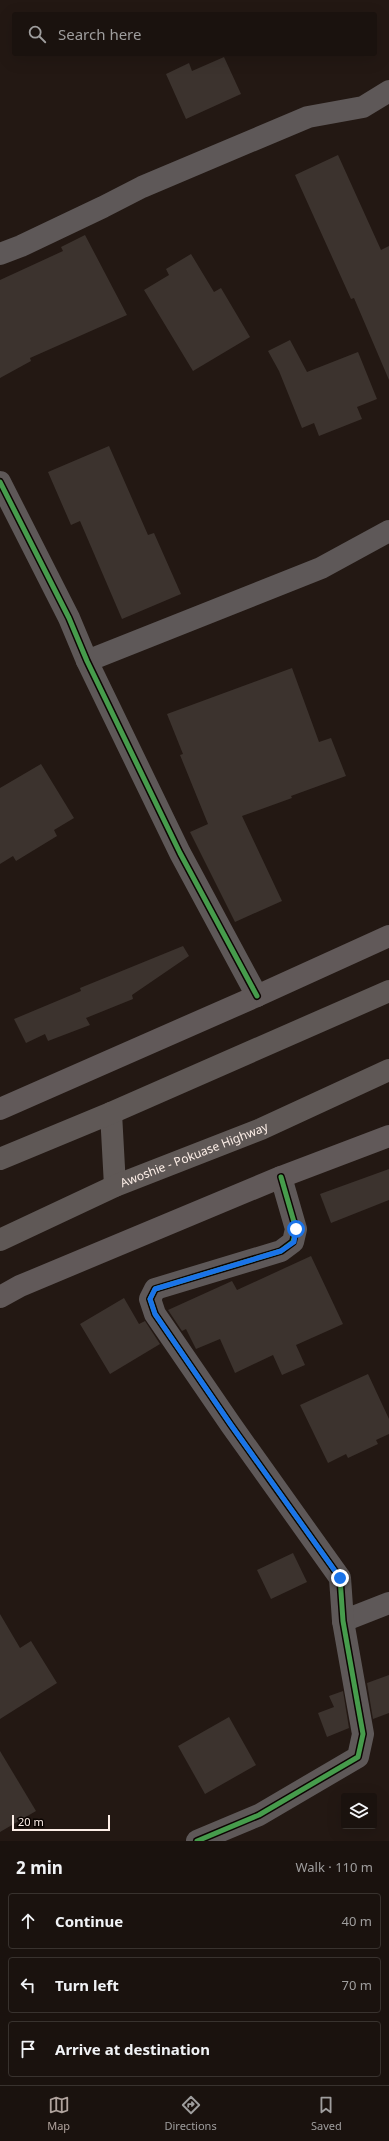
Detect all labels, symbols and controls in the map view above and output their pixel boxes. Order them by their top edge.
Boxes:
search box [12,12,377,56]
icon: search [26,23,48,45]
text: Search here [58,24,141,44]
street label: Awoshie - Pokuase Highway [118,1118,271,1191]
route start [287,1220,305,1238]
route end [331,1569,349,1587]
map controls [341,1793,377,1829]
button: layers [341,1793,377,1829]
scale bar [12,1813,110,1832]
text: 20 m [18,1814,44,1829]
text: 2 min [16,1856,63,1879]
text: Walk · 110 m [295,1858,373,1876]
icon: ahead [17,1910,39,1932]
text: Continue [55,1911,123,1931]
text: 40 m [342,1912,372,1930]
icon: left [17,1974,39,1996]
text: Turn left [55,1975,119,1995]
text: 70 m [342,1976,372,1994]
icon: arrive [17,2038,39,2060]
text: Arrive at destination [55,2039,210,2059]
tab: Map [47,2094,70,2133]
tab: Directions [164,2094,217,2133]
tab: Saved [311,2094,342,2133]

